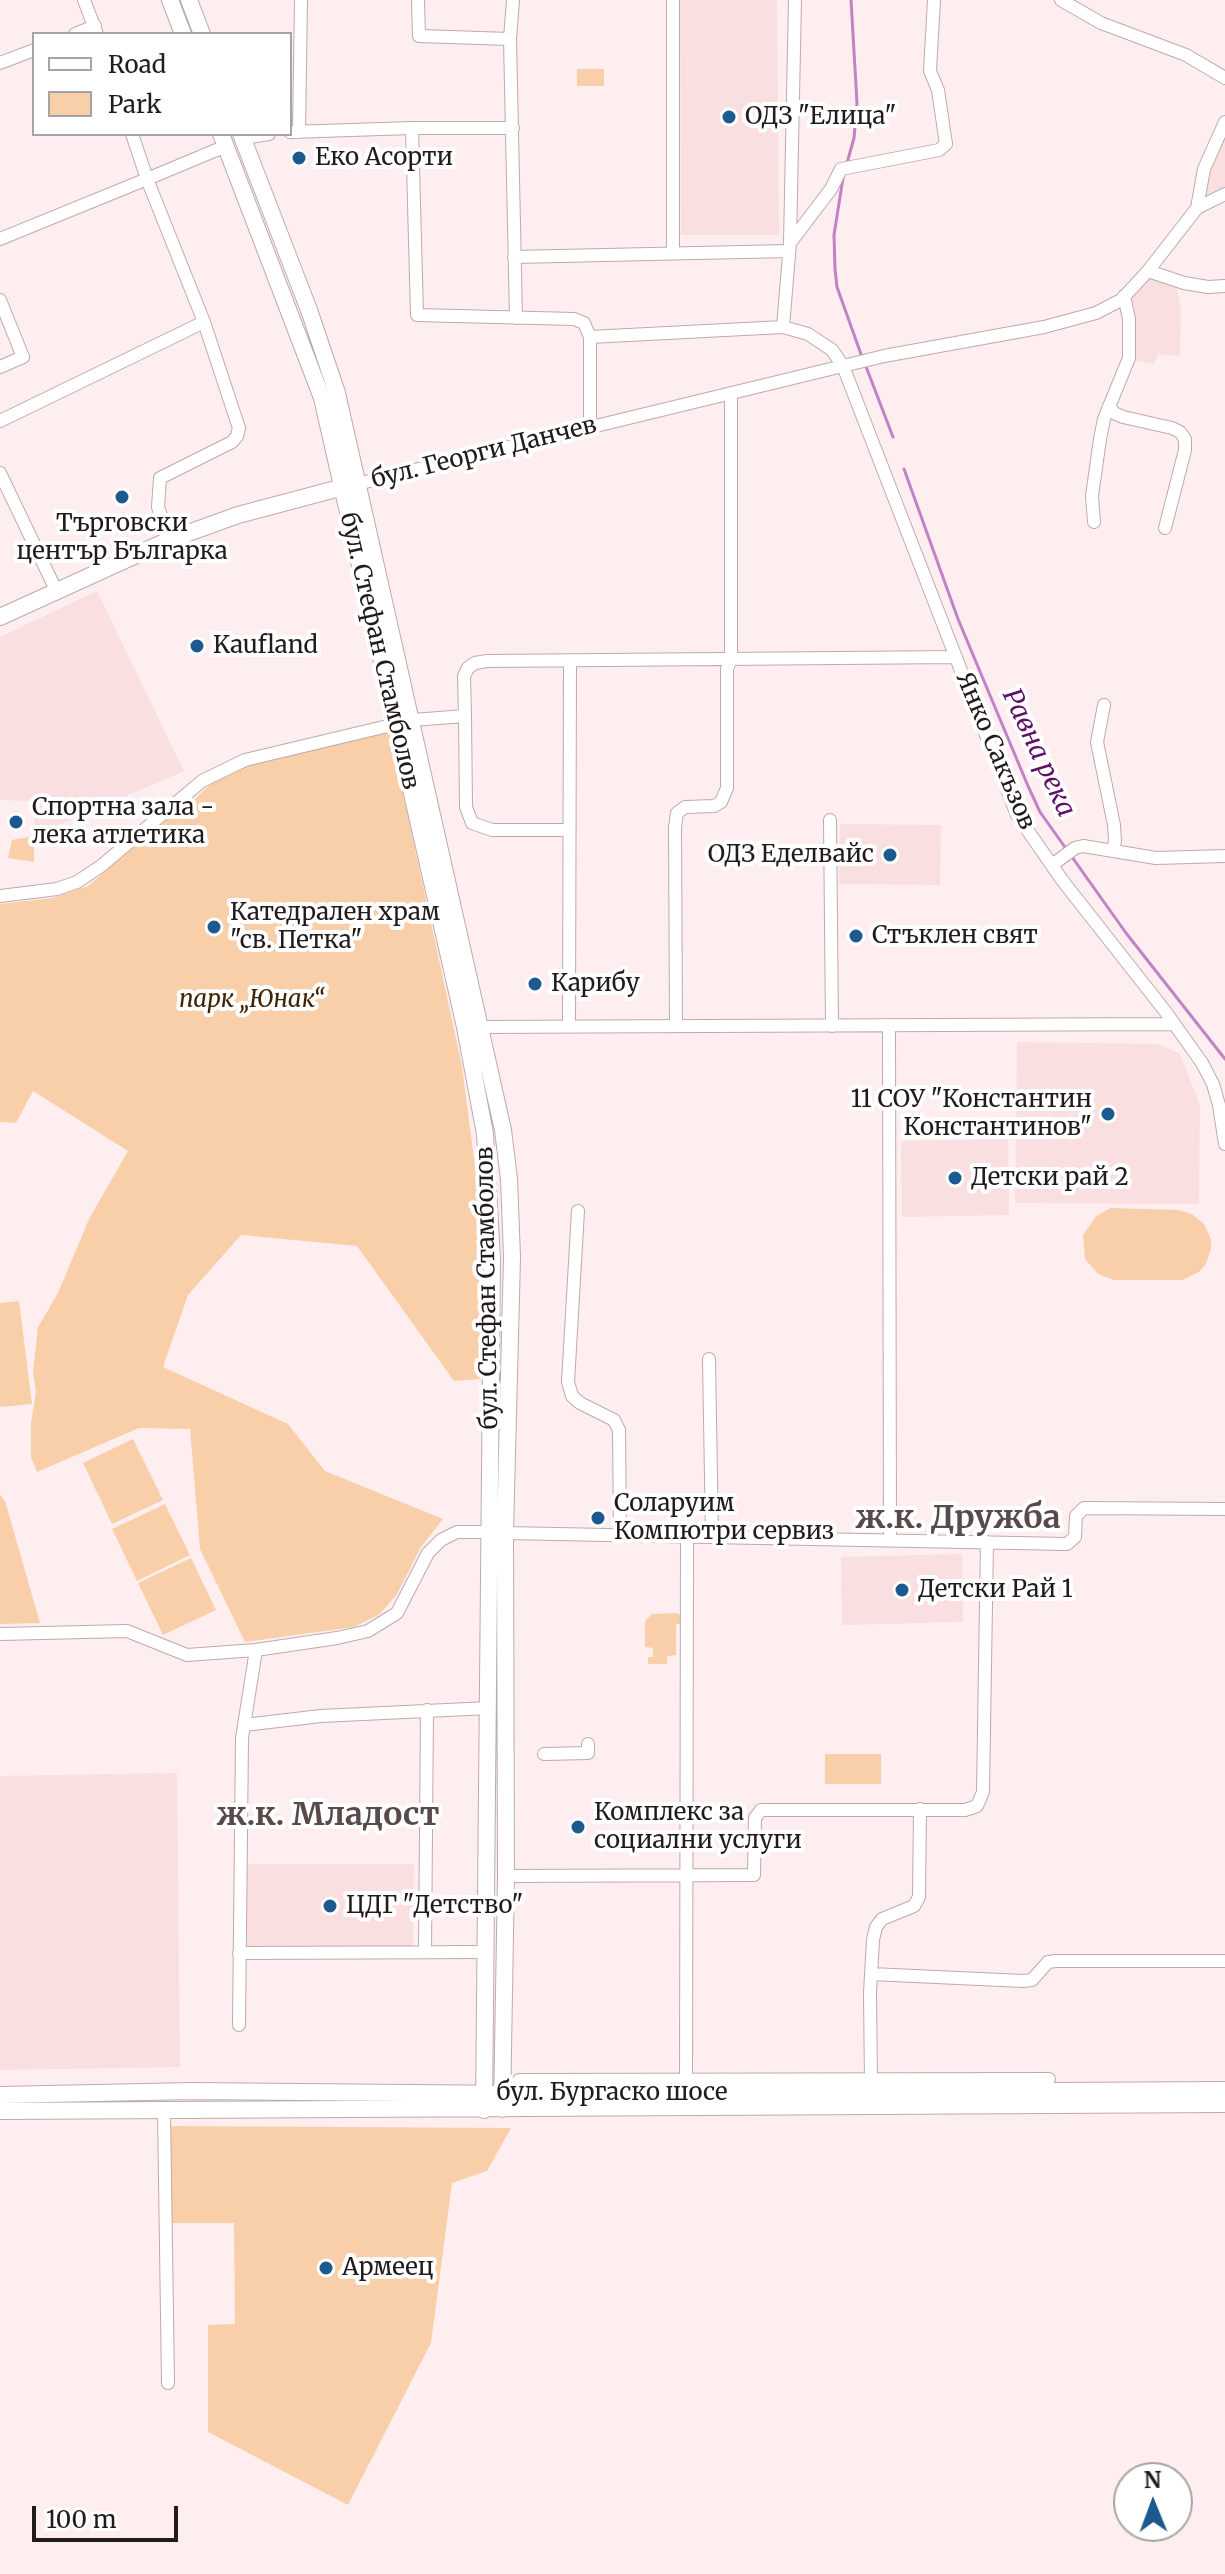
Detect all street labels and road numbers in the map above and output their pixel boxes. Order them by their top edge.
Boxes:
street label: бул. Георги Данчев [369,411,599,495]
street label: бул. Стефан Стамболов [333,510,425,792]
street label: Янко Сакъзов [949,668,1041,834]
street label: бул. Стефан Стамболов [471,1146,505,1430]
street label: бул. Бургаско шосе [496,2079,728,2107]

